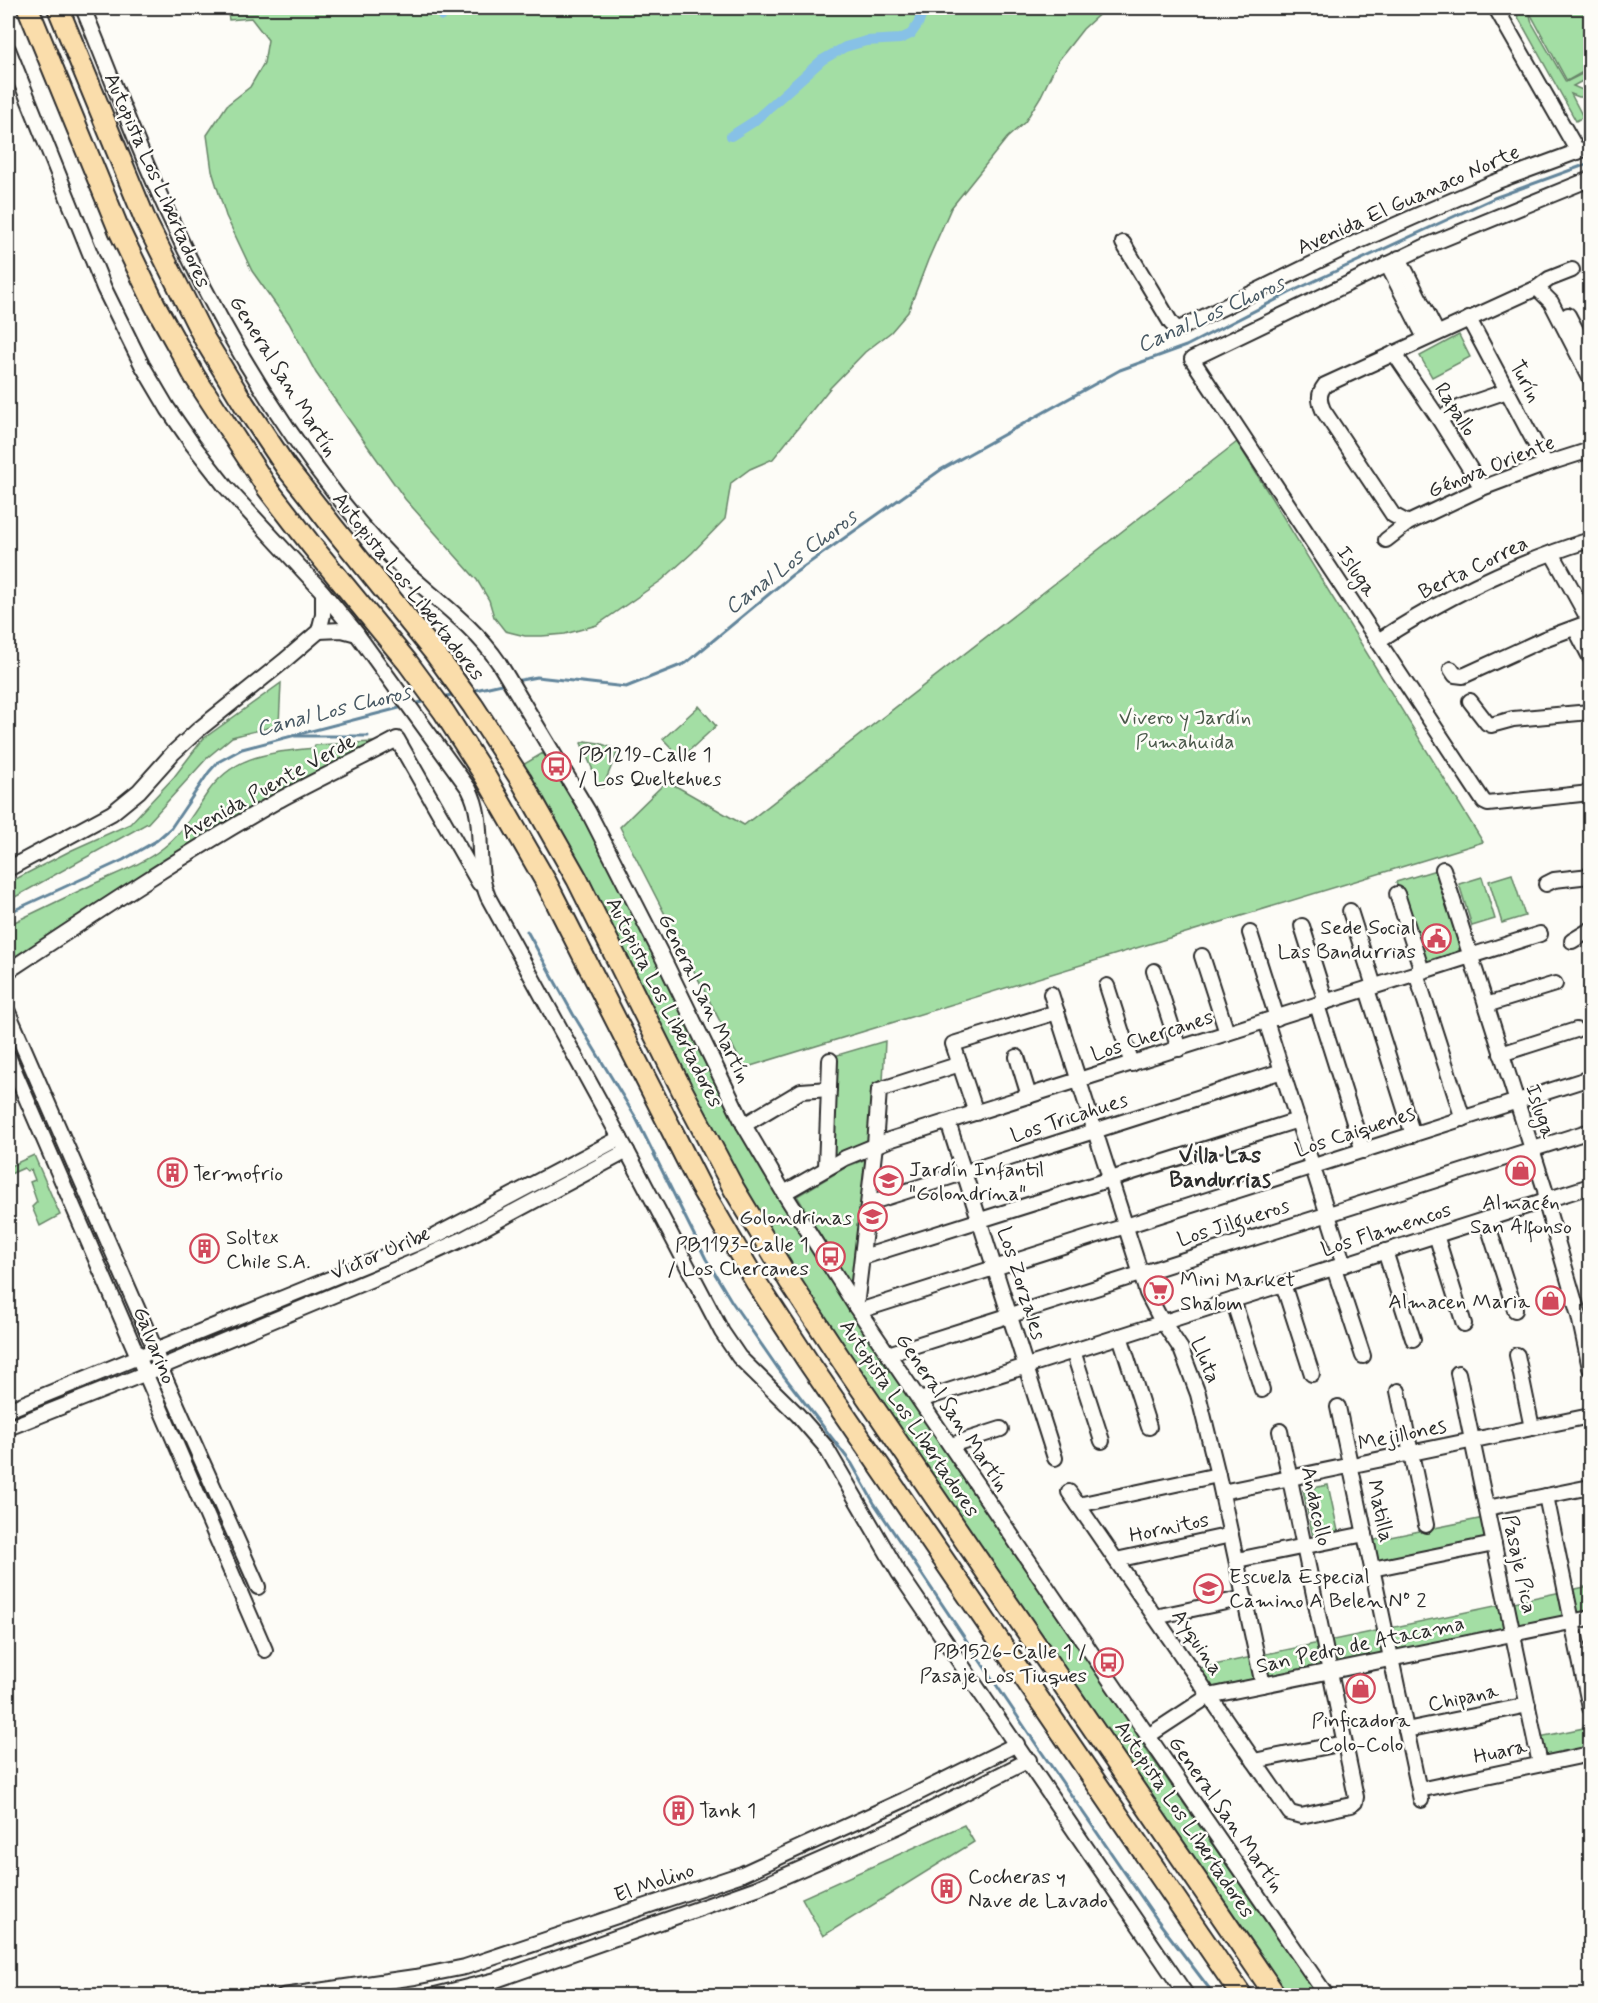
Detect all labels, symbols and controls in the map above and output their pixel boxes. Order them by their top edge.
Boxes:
street label: Autopista Los Libertadores [97,69,217,292]
street label: Avenida El Guanaco Norte [1293,138,1524,262]
water label: Canal Los Choros [1133,269,1291,360]
street label: General San Martín [222,290,344,463]
street label: Turín [1502,355,1548,408]
street label: Rapallo [1427,377,1483,442]
street label: Génova Oriente [1424,429,1559,505]
street label: Autopista Los Libertadores [326,486,491,687]
water label: Canal Los Choros [720,502,865,621]
street label: Berta Correa [1414,529,1533,606]
street label: Isluga [1328,541,1383,603]
water label: Canal Los Choros [253,678,416,744]
park label: Vivero y Jardín Pumahuida [1119,704,1251,756]
street label: Avenida Puente Verde [176,727,361,847]
place label: PB1219-Calle 1 / Los Queltehues [578,741,722,793]
bus stop icon: PB1219-Calle 1 / Los Queltehues [541,750,573,782]
street label: Autopista Los Libertadores [599,893,729,1112]
street label: General San Martín [651,909,757,1088]
place label: Sede Social Las Bandurrias [1277,914,1416,966]
public building icon: Sede Social Las Bandurrias [1421,923,1453,955]
street label: Los Chercanes [1088,1003,1217,1069]
street label: Isluga [1517,1080,1562,1143]
street label: Los Tricahues [1007,1086,1131,1150]
street label: Los Caiquenes [1292,1099,1419,1165]
district label: Villa Las Bandurrias [1169,1142,1271,1195]
shop icon: Almacén San Alfonso [1505,1155,1537,1187]
place label: Jardín Infantil "Golondrina" [909,1156,1044,1208]
building icon: Termofrio [156,1157,188,1189]
place label: Termofrio [193,1160,283,1188]
school or university icon: Jardín Infantil "Golondrina" [872,1165,904,1197]
place label: Almacén San Alfonso [1470,1189,1572,1243]
street label: Los Jilgueros [1174,1192,1294,1256]
street label: Los Flamencos [1318,1196,1455,1264]
school or university icon: Golondrinas [857,1201,889,1233]
place label: Golondrinas [739,1204,852,1232]
street label: Víctor Uribe [326,1220,435,1287]
street label: Los Zorzales [990,1223,1052,1343]
place label: Soltex Chile S.A. [226,1224,311,1276]
place label: PB1193-Calle 1 / Los Chercanes [667,1231,809,1283]
building icon: Soltex Chile S.A. [189,1233,221,1265]
bus stop icon: PB1193-Calle 1 / Los Chercanes [814,1240,846,1272]
place label: Mini Market Shalom [1180,1266,1295,1318]
supermarket icon: Mini Market Shalom [1143,1275,1175,1307]
shop icon: Almacen Maria [1535,1285,1567,1317]
place label: Almacen Maria [1388,1288,1530,1316]
street label: Galvarino [126,1302,182,1388]
street label: Autopista Los Libertadores [833,1314,986,1523]
street label: General San Martín [889,1328,1016,1497]
street label: Lluta [1183,1333,1227,1388]
street label: Mejillones [1355,1412,1449,1458]
street label: Andacollo [1294,1464,1338,1549]
street label: Matilla [1360,1477,1400,1545]
street label: Hornitos [1127,1506,1212,1550]
street label: Pasaje Pica [1495,1512,1543,1616]
place label: Escuela Especial Camino A Belen Nº 2 [1229,1563,1426,1615]
school or university icon: Escuela Especial Camino A Belen Nº 2 [1192,1572,1224,1604]
street label: Ayquina [1165,1604,1230,1681]
street label: San Pedro de Atacama [1254,1609,1467,1681]
place label: PB1526-Calle 1 / Pasaje Los Tiuques [919,1638,1087,1690]
bus stop icon: PB1526-Calle 1 / Pasaje Los Tiuques [1092,1647,1124,1679]
shop icon: Pinficadora Colo-Colo [1345,1673,1377,1705]
street label: Chipana [1425,1677,1501,1719]
place label: Pinficadora Colo-Colo [1312,1707,1411,1759]
street label: Autopista Los Libertadores [1108,1715,1261,1924]
street label: General San Martín [1162,1731,1291,1899]
street label: Huara [1471,1733,1530,1771]
building icon: Tank 1 [662,1794,694,1826]
place label: Tank 1 [699,1797,756,1825]
street label: El Molino [610,1856,698,1910]
place label: Cocheras y Nave de Lavado [968,1863,1108,1915]
building icon: Cocheras y Nave de Lavado [931,1872,963,1904]

